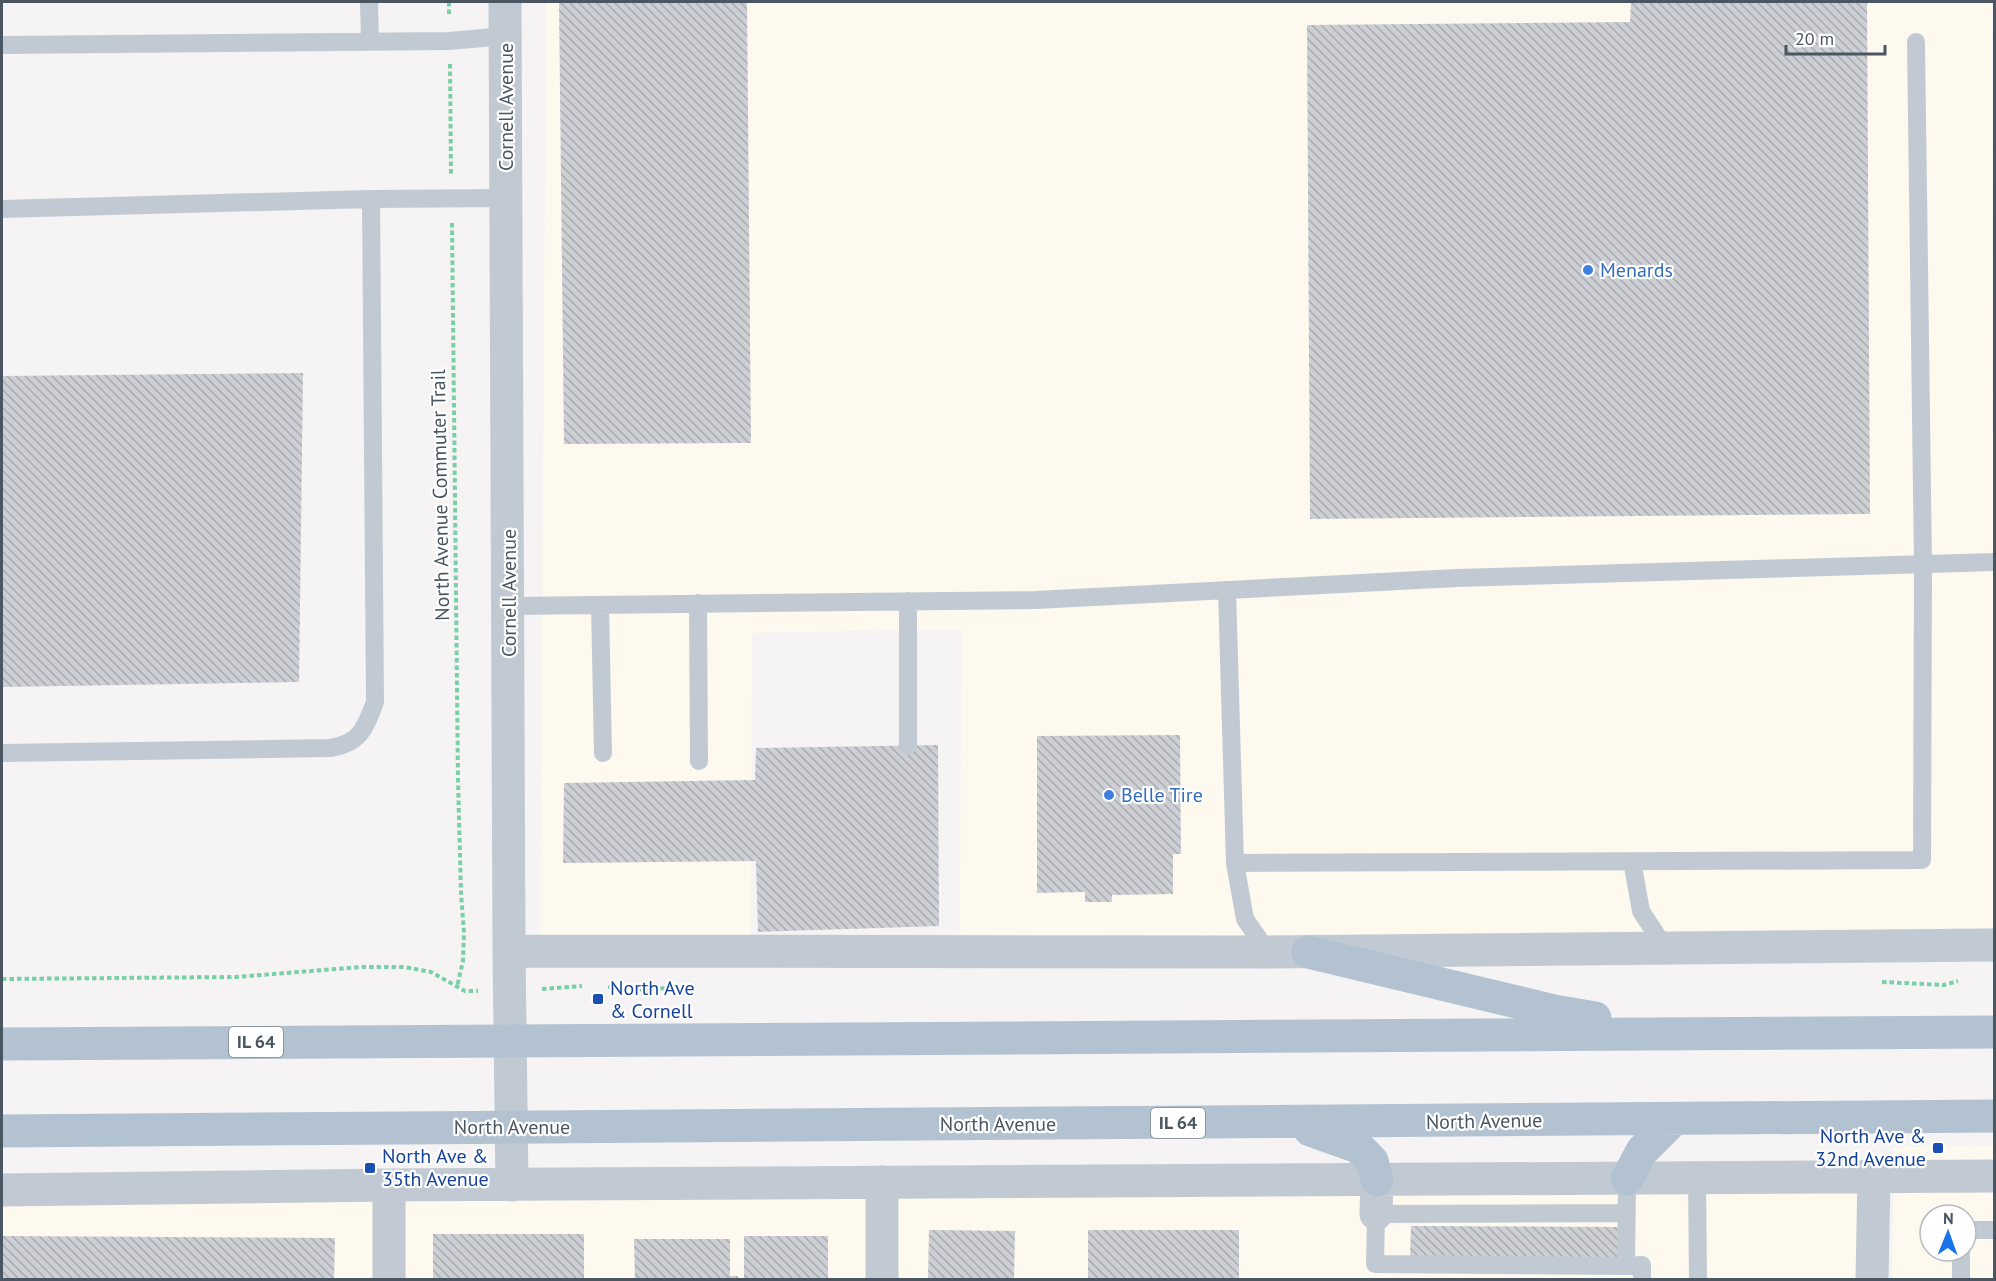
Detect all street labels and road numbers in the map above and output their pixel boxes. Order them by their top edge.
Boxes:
street label: Cornell Avenue [493,43,519,171]
street label: North Avenue Commuter Trail [425,369,455,621]
street label: Cornell Avenue [496,529,522,657]
road number: IL 64 [229,1027,283,1057]
street label: North Avenue [1426,1107,1542,1135]
road number: IL 64 [1151,1108,1205,1138]
street label: North Avenue [940,1111,1056,1137]
street label: North Avenue [454,1114,570,1140]

